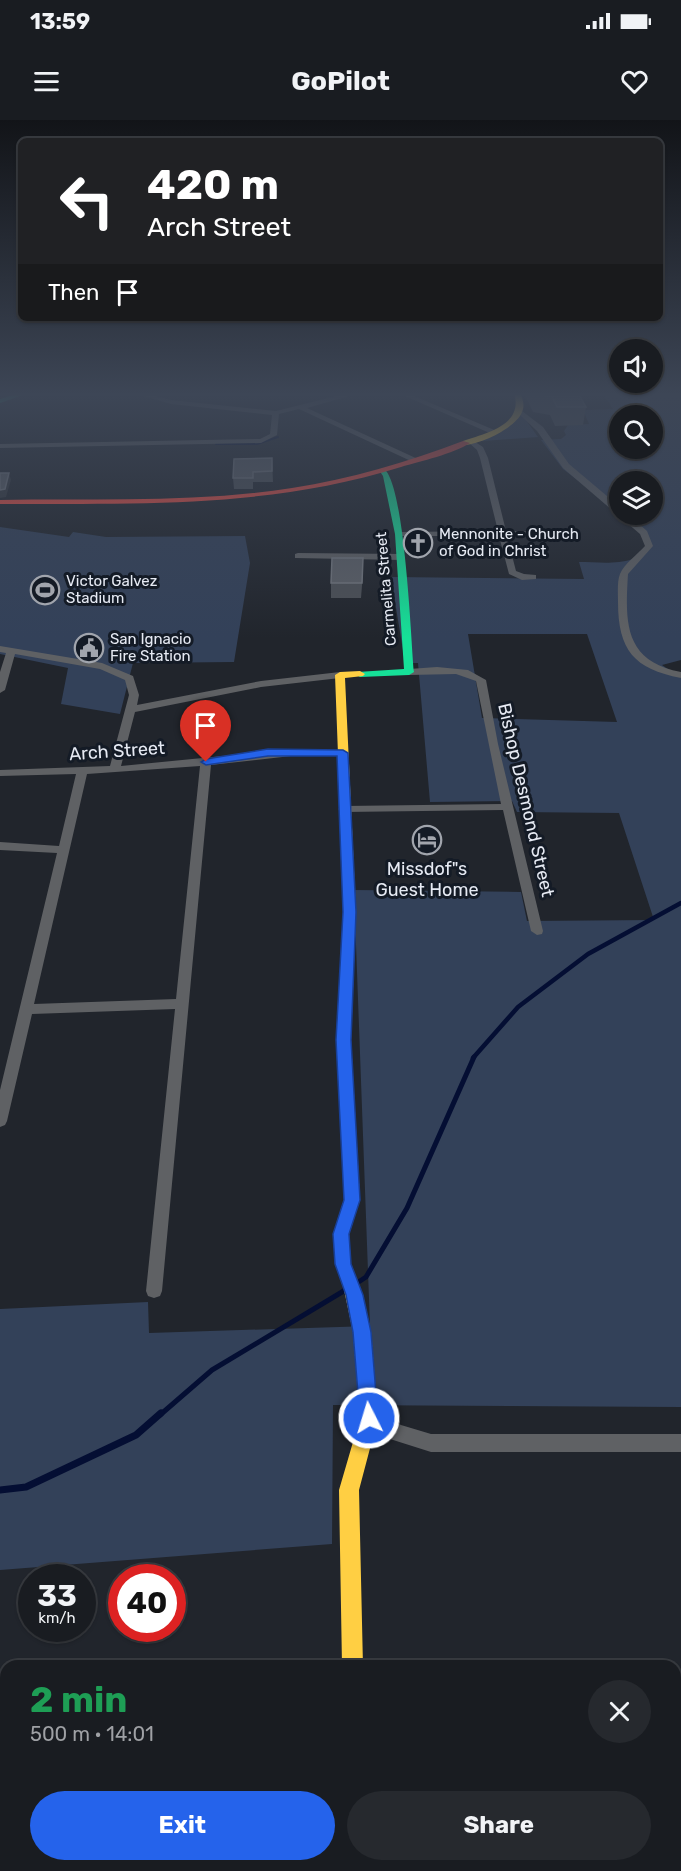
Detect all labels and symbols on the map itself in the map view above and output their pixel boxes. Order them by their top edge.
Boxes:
place label: Mennonite - Church of God in Christ [439,525,579,560]
church icon: Mennonite - Church of God in Christ [402,527,434,559]
street label: Carmelita Street [372,531,400,647]
place label: Victor Galvez Stadium [66,572,158,607]
sports icon: Victor Galvez Stadium [29,574,61,606]
place label: San Ignacio Fire Station [110,630,191,665]
public building icon: San Ignacio Fire Station [73,632,105,664]
pin [180,700,231,762]
street label: Bishop Desmond Street [493,701,559,899]
street label: Arch Street [68,737,166,765]
hotel icon: Missdof"s Guest Home [411,824,443,856]
place label: Missdof"s Guest Home [375,858,479,901]
position arrow [337,1386,401,1450]
speed limit sign: 40 [108,1564,186,1642]

